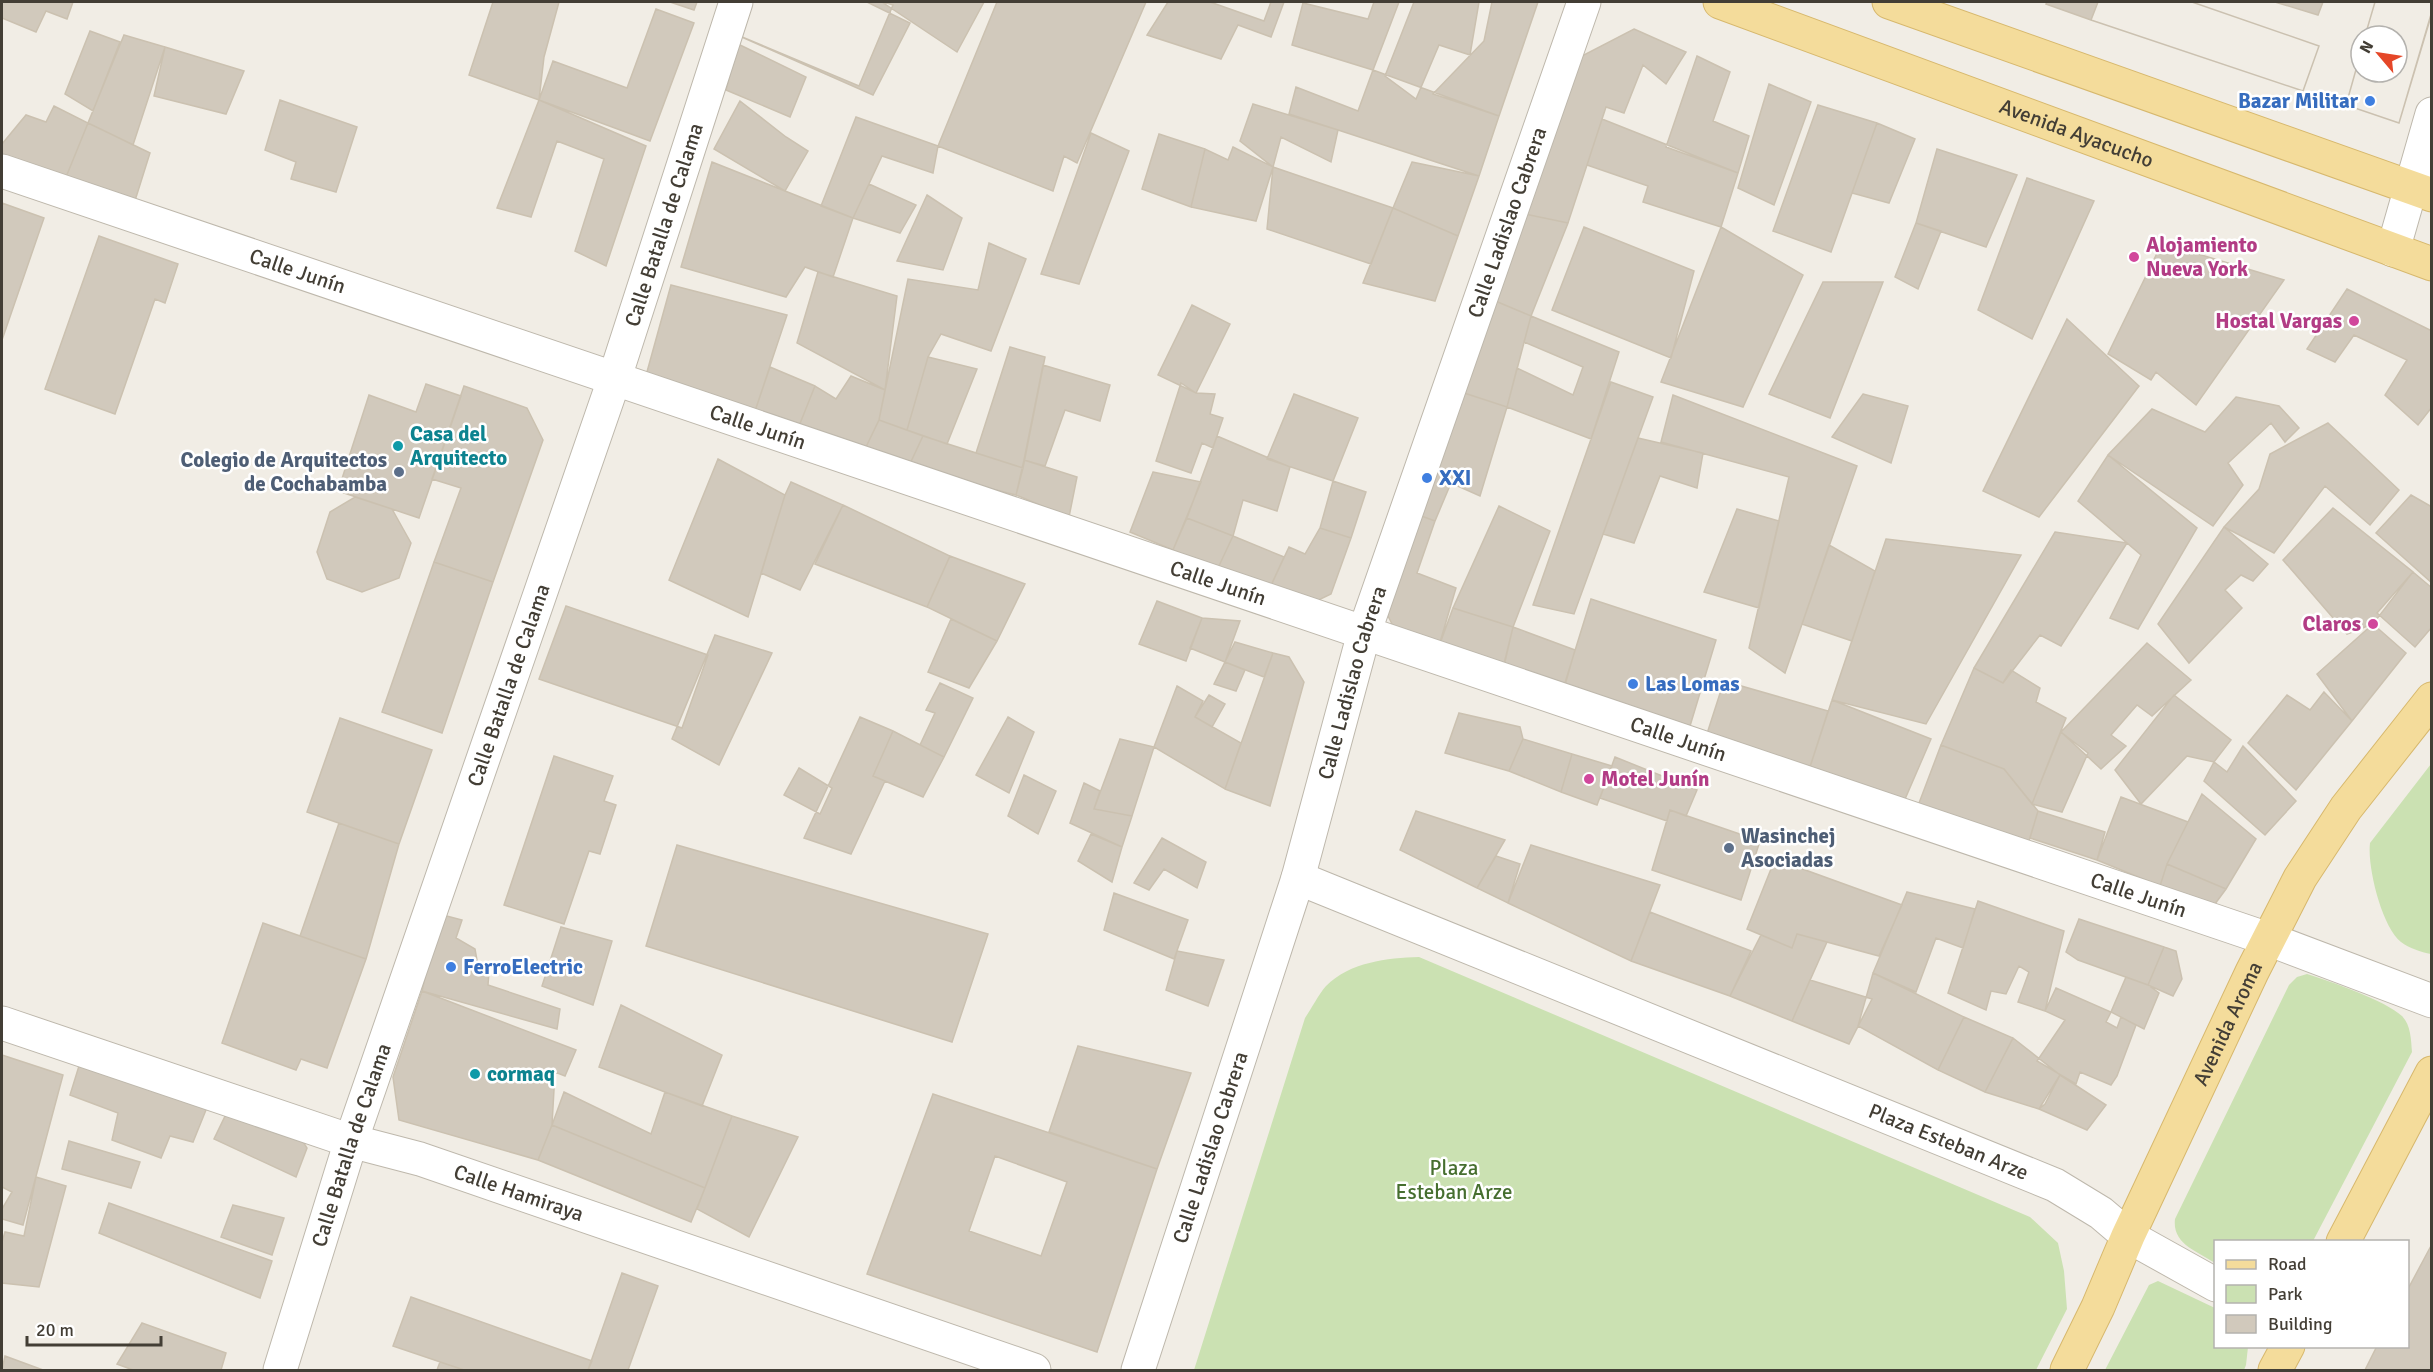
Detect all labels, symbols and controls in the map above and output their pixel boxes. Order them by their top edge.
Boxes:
north arrow [2349,24,2409,84]
text: N [2355,37,2378,57]
place label: Bazar Militar [2238,88,2359,114]
street label: Avenida Ayacucho [1996,93,2157,173]
marker: Bazar Militar [2363,94,2377,108]
street label: Calle Batalla de Calama [619,120,709,330]
street label: Calle Ladislao Cabrera [1462,124,1552,321]
place label: Alojamiento Nueva York [2146,232,2258,282]
street label: Calle Junín [246,243,349,299]
marker: Alojamiento Nueva York [2127,250,2141,264]
place label: Hostal Vargas [2215,308,2342,334]
marker: Hostal Vargas [2347,314,2361,328]
street label: Calle Junín [706,399,809,455]
place label: Casa del Arquitecto [410,421,507,471]
marker: Casa del Arquitecto [391,439,405,453]
place label: Colegio de Arquitectos de Cochabamba [181,447,387,497]
marker: Colegio de Arquitectos de Cochabamba [392,465,406,479]
place label: XXI [1439,465,1472,491]
marker: XXI [1420,471,1434,485]
street label: Calle Junín [1167,555,1270,611]
street label: Calle Batalla de Calama [462,580,556,790]
street label: Calle Ladislao Cabrera [1312,582,1392,782]
place label: Claros [2303,611,2361,637]
marker: Claros [2366,617,2380,631]
place label: Las Lomas [1645,671,1739,697]
marker: Las Lomas [1626,677,1640,691]
street label: Calle Junín [1627,711,1730,767]
place label: Motel Junín [1601,766,1709,792]
marker: Motel Junín [1582,772,1596,786]
place label: Wasinchej Asociadas [1741,823,1835,873]
marker: Wasinchej Asociadas [1722,841,1736,855]
street label: Calle Junín [2087,867,2190,923]
place label: FerroElectric [463,954,583,980]
street label: Avenida Aroma [2187,957,2268,1090]
marker: FerroElectric [444,960,458,974]
street label: Calle Batalla de Calama [306,1040,397,1250]
street label: Calle Ladislao Cabrera [1167,1048,1254,1247]
place label: cormaq [487,1061,555,1087]
marker: cormaq [468,1067,482,1081]
street label: Plaza Esteban Arze [1865,1098,2032,1186]
park label: Plaza Esteban Arze [1396,1155,1512,1205]
street label: Calle Hamiraya [450,1159,587,1227]
legend [2214,1240,2409,1348]
text: Road [2268,1253,2307,1275]
text: Park [2268,1283,2303,1305]
scale bar [27,1309,160,1347]
text: Building [2268,1313,2332,1335]
text: 20 m [36,1319,74,1341]

